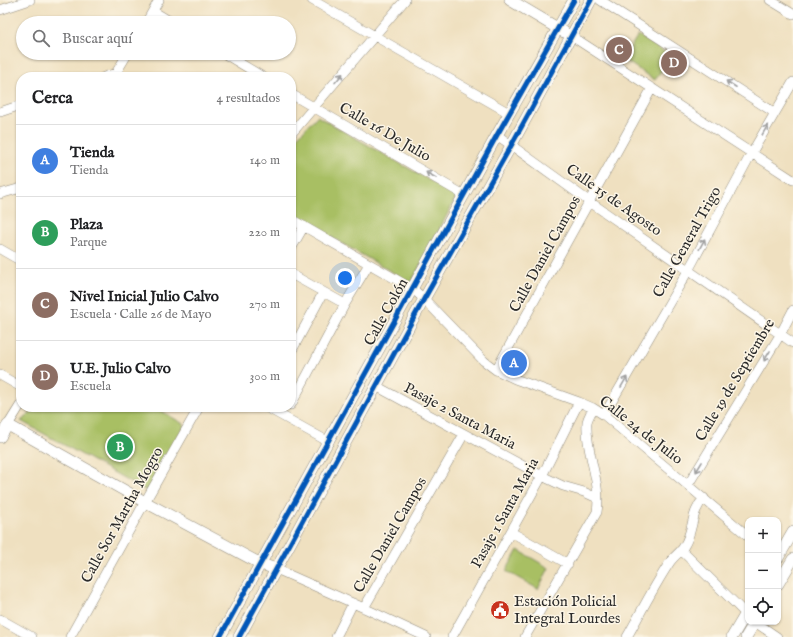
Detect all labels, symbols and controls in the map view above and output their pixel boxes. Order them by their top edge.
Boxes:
search box [16,16,296,60]
icon: search [30,27,52,49]
text: Buscar aquí [62,29,132,48]
pin: C [606,35,632,65]
pin: D [661,48,687,78]
one-way arrow [335,72,344,83]
one-way arrow [726,80,737,88]
text: Cerca [32,88,73,109]
text: 4 resultados [217,90,280,107]
street label: Calle 16 De Julio [336,98,434,166]
one-way arrow [761,125,769,137]
text: Tienda [70,143,114,162]
text: A [41,152,49,169]
text: 140 m [250,152,280,169]
street label: Calle 15 de Agosto [562,160,666,240]
text: Tienda [70,162,108,179]
one-way arrow [425,171,437,179]
street label: Calle General Trigo [649,183,725,301]
street label: Calle Daniel Campos [505,192,585,316]
text: Plaza [70,215,103,234]
text: B [41,224,49,241]
text: 220 m [249,224,280,241]
text: Parque [70,234,107,251]
one-way arrow [699,239,707,251]
your location [335,268,355,288]
street label: Calle Colón [360,275,412,349]
text: Nivel Inicial Julio Calvo [70,287,219,306]
text: C [40,296,50,313]
text: 270 m [249,296,280,313]
text: Escuela · Calle 26 de Mayo [70,306,211,323]
street label: Calle 19 de Septiembre [691,315,779,445]
pin: A [501,348,527,378]
one-way arrow [763,350,771,362]
text: U.E. Julio Calvo [70,359,171,378]
text: D [40,368,50,385]
text: 300 m [249,368,280,385]
one-way arrow [620,376,628,388]
text: Escuela [70,378,111,395]
street label: Pasaje 2 Santa Maria [401,378,520,454]
street label: Calle 24 de Julio [595,391,687,469]
pin: B [107,432,133,462]
street label: Calle Sor Martha Mogro [77,444,167,586]
street label: Pasaje 1 Santa Maria [467,454,543,571]
one-way arrow [695,461,703,473]
street label: Calle Daniel Campos [349,474,431,596]
map controls [745,517,781,625]
button: + [745,517,781,553]
button: − [745,553,781,589]
button: locate [745,589,781,625]
place label: Estación Policial Integral Lourdes [514,592,620,628]
public building icon: Estación Policial Integral Lourdes [489,599,511,621]

